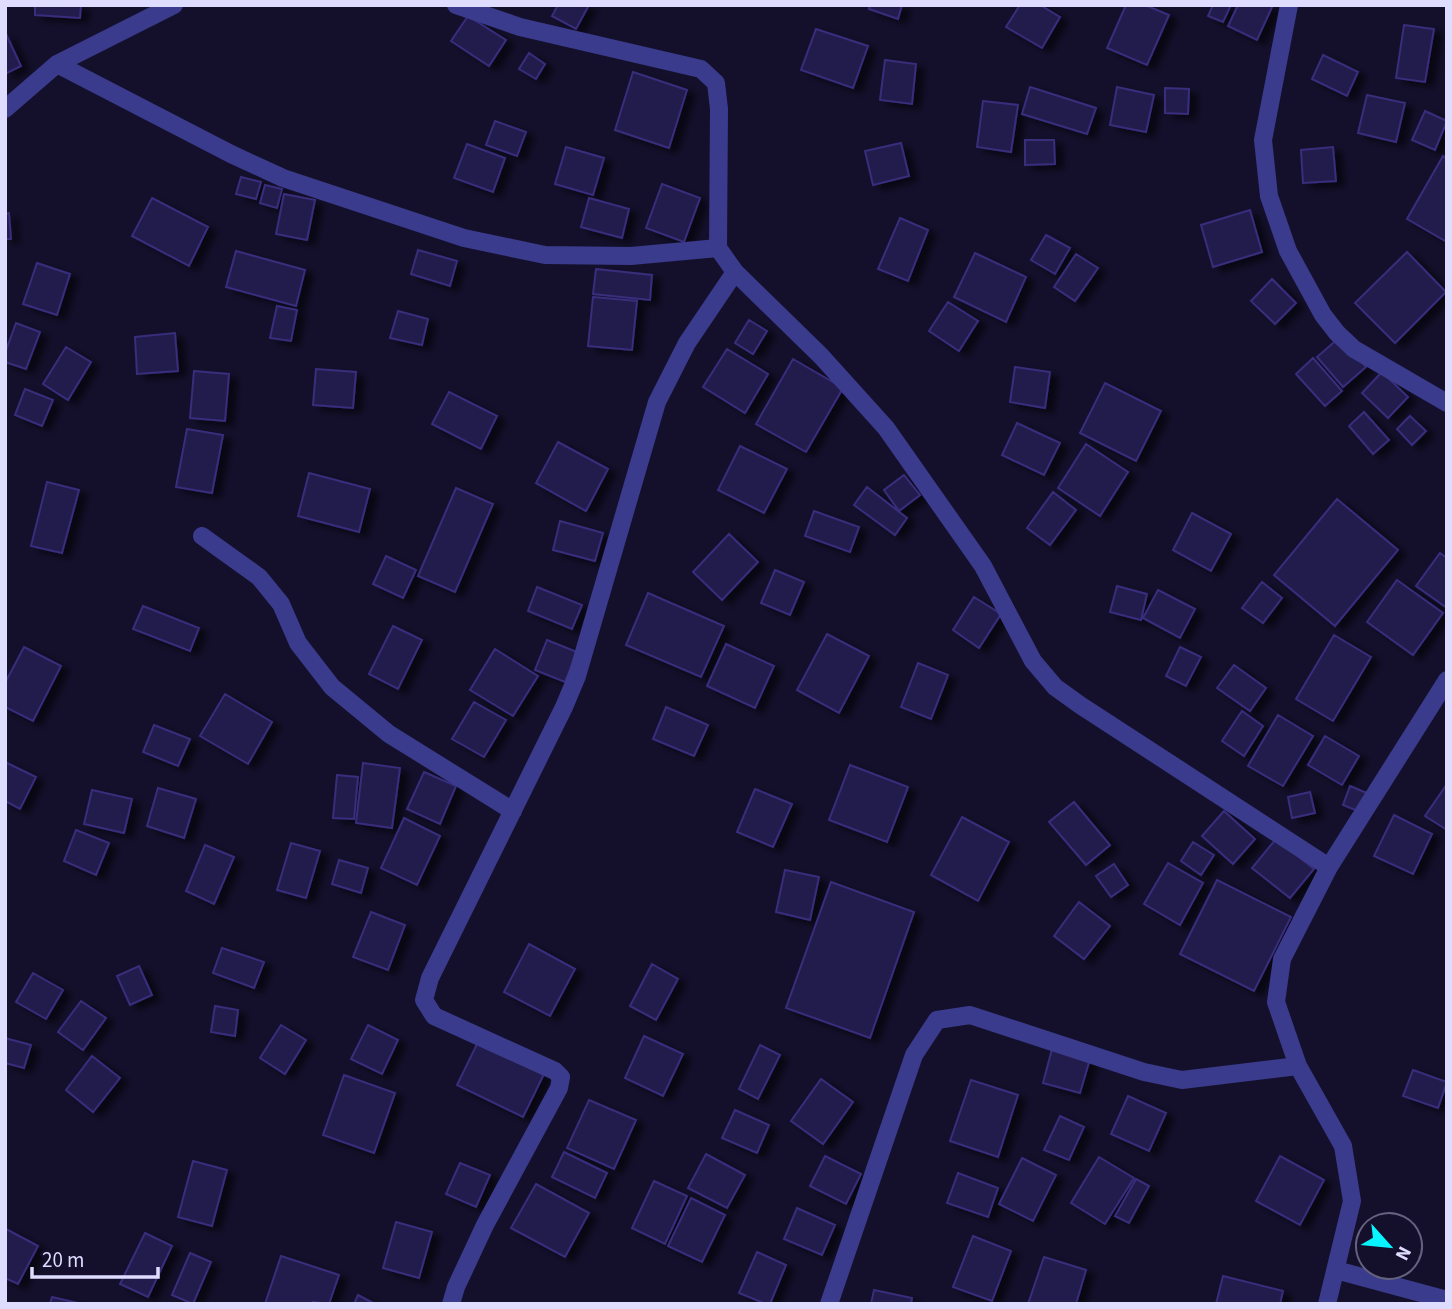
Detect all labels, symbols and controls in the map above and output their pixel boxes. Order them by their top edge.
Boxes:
north arrow [1354,1211,1424,1281]
scale bar [32,1236,158,1280]
text: N [1388,1241,1418,1265]
text: 20 m [42,1245,84,1275]

